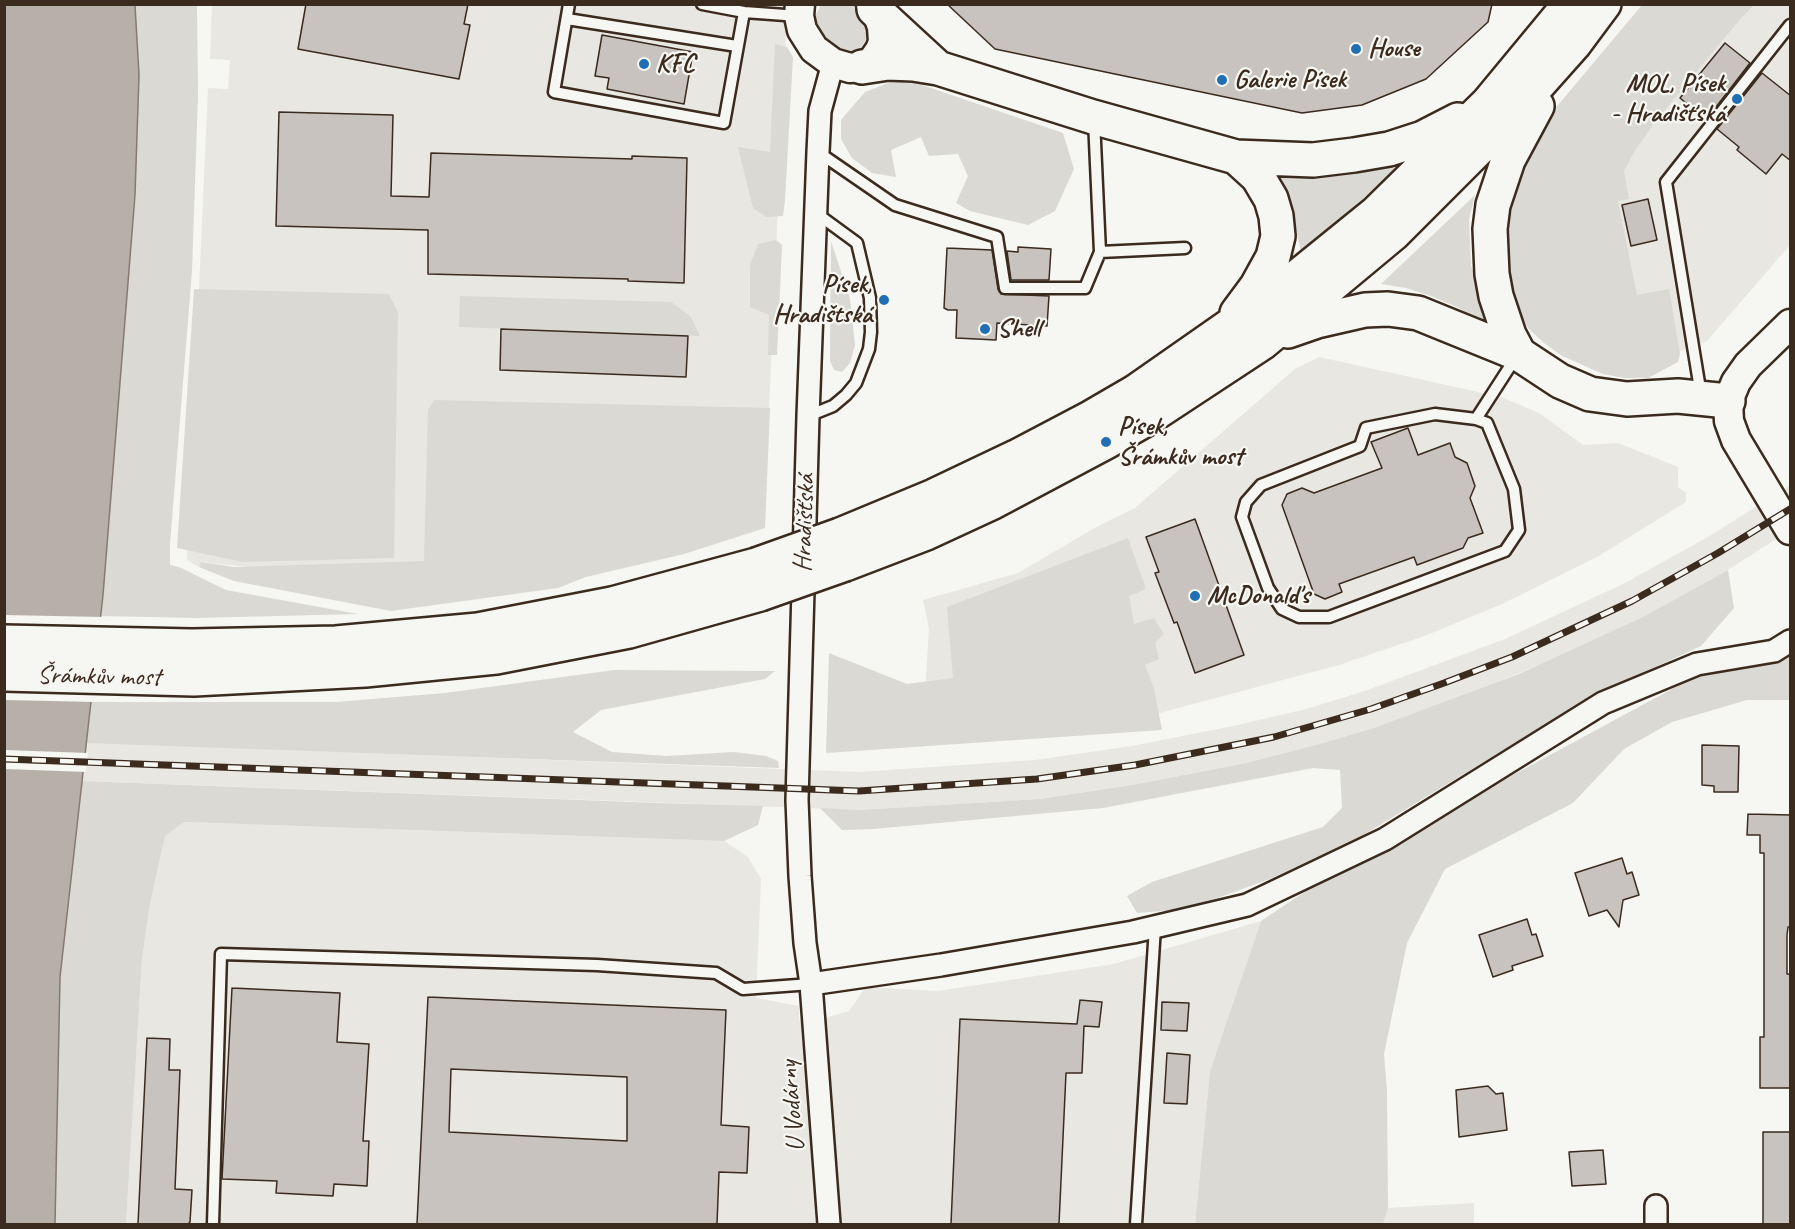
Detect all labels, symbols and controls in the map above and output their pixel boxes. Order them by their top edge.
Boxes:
place label: House [1368,33,1420,65]
marker: House [1349,42,1363,56]
place label: KFC [656,48,695,80]
marker: KFC [637,57,651,71]
place label: Galerie Písek [1234,64,1346,96]
place label: MOL, Písek - Hradišťská [1611,68,1725,130]
marker: Galerie Písek [1215,73,1229,87]
marker: MOL, Písek - Hradišťská [1730,92,1744,106]
place label: Písek, Hradištská [773,269,872,330]
marker: Písek, Hradištská [877,293,891,307]
place label: Shell [997,313,1041,345]
marker: Shell [978,322,992,336]
place label: Písek, Šrámkův most [1118,411,1243,472]
marker: Písek, Šrámkův most [1099,435,1113,449]
street label: Hradišťská [788,473,822,573]
place label: McDonald's [1207,580,1310,612]
marker: McDonald's [1188,589,1202,603]
street label: Šrámkův most [37,660,161,694]
street label: U Vodárny [773,1059,813,1153]

